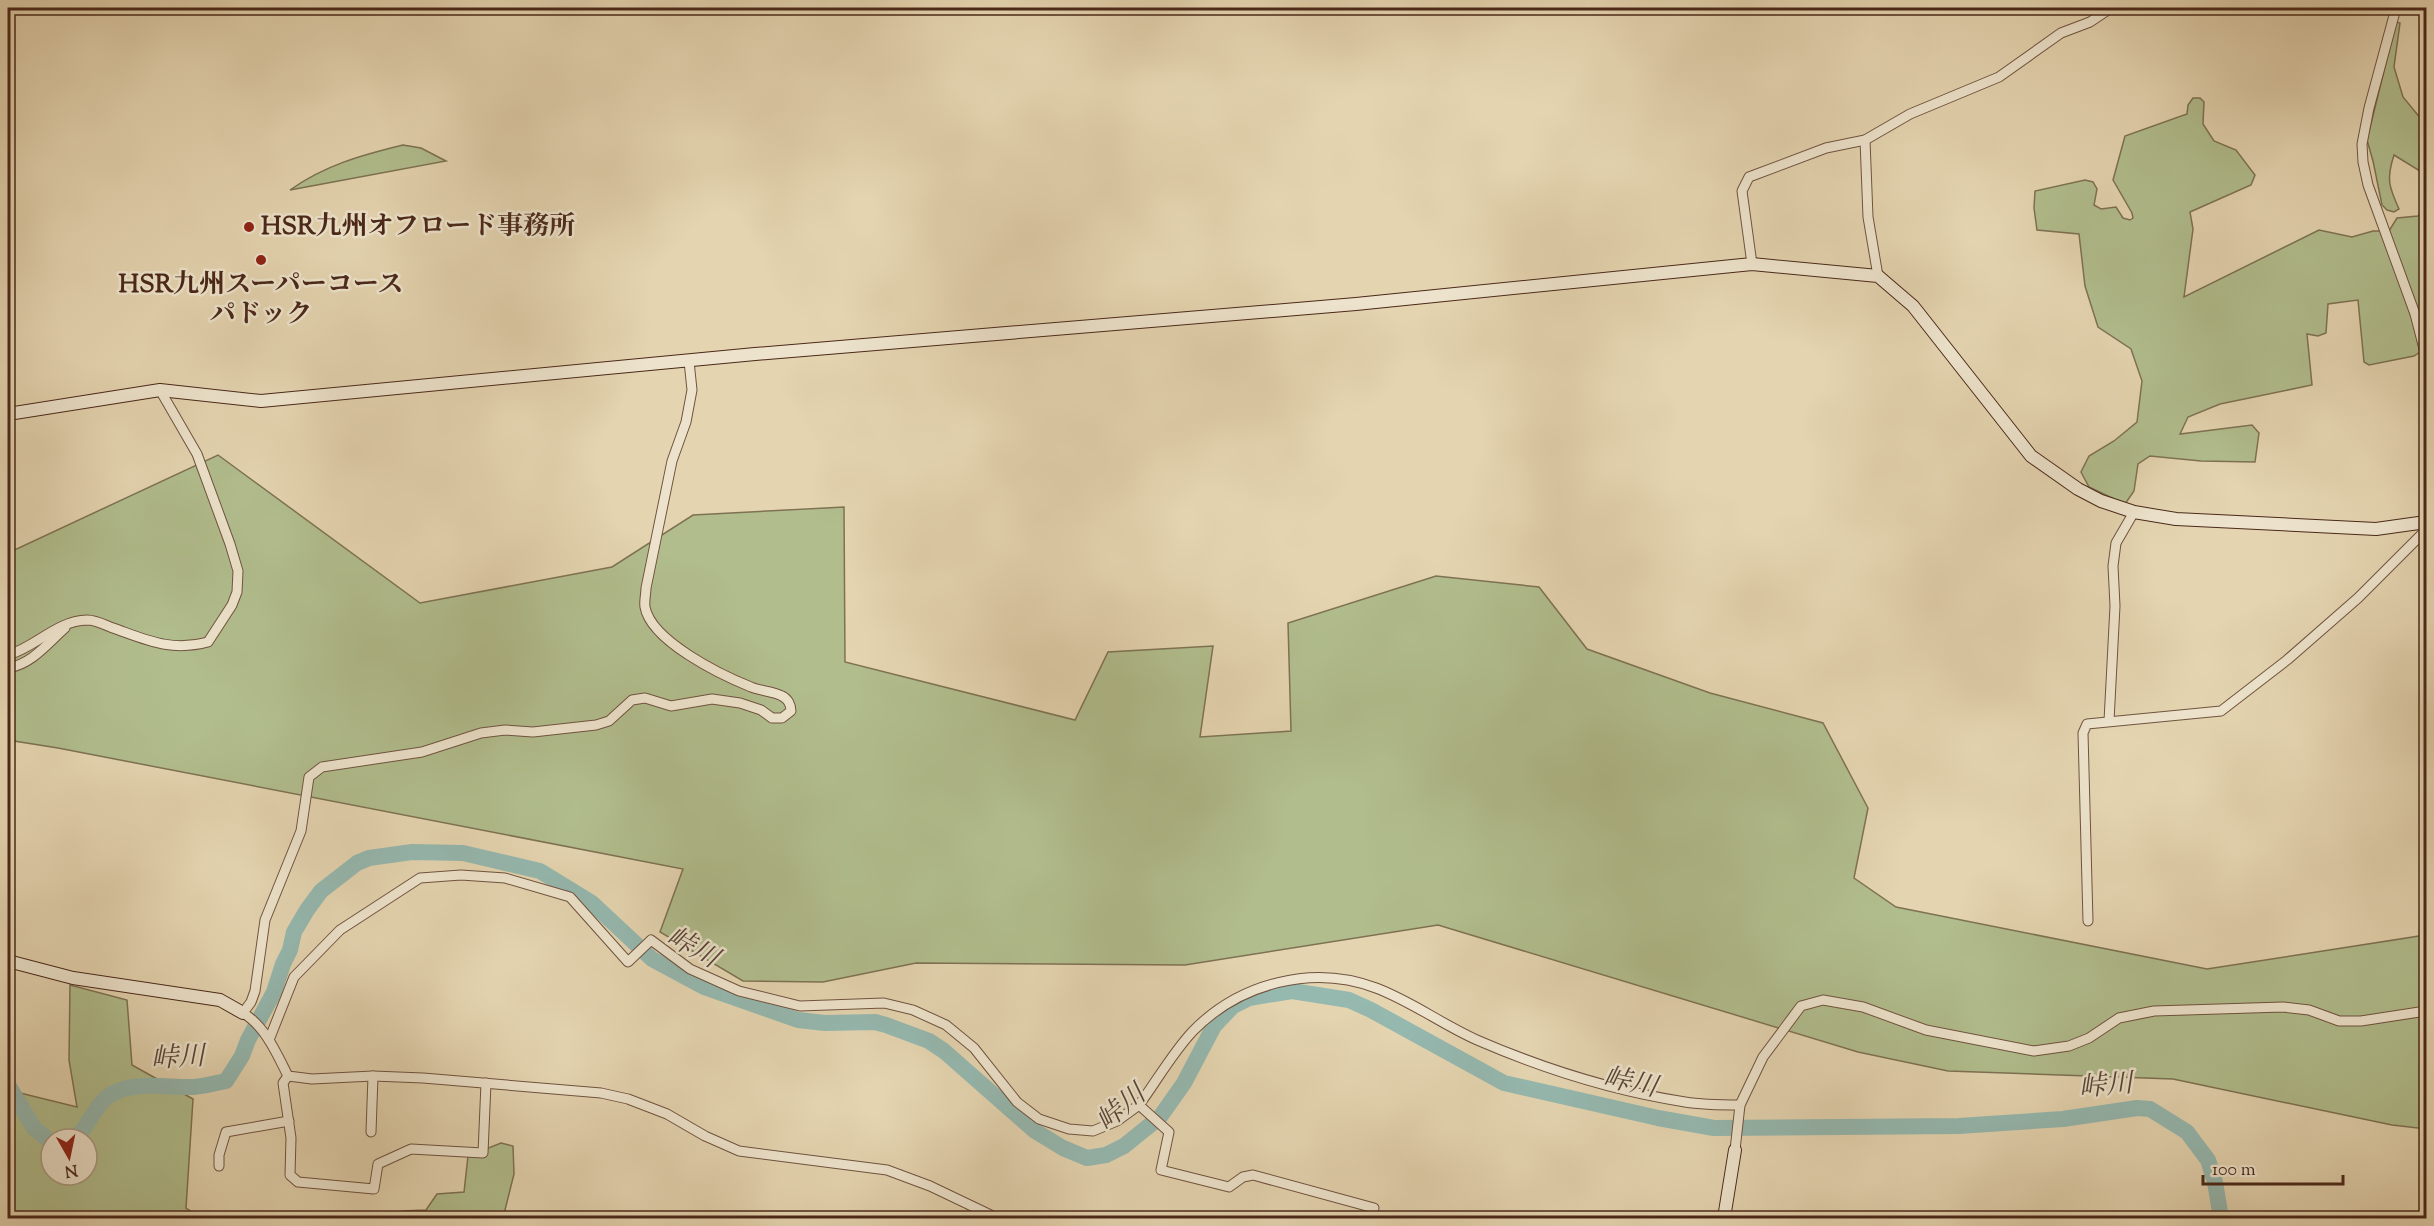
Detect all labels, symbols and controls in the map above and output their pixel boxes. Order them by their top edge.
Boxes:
place label: HSR九州オフロード事務所 [261,209,575,246]
marker: HSR九州オフロード事務所 [242,220,256,234]
marker: HSR九州スーパーコース パドック [254,253,268,267]
place label: HSR九州スーパーコース パドック [119,267,403,334]
water label: 峠川 [659,919,728,981]
water label: 峠川 [150,1038,209,1080]
water label: 峠川 [1600,1059,1663,1109]
water label: 峠川 [2077,1065,2138,1109]
water label: 峠川 [1089,1075,1158,1141]
north arrow [39,1127,99,1187]
scale bar [2203,1148,2342,1186]
text: N [63,1157,79,1182]
text: 100 m [2212,1158,2256,1184]

